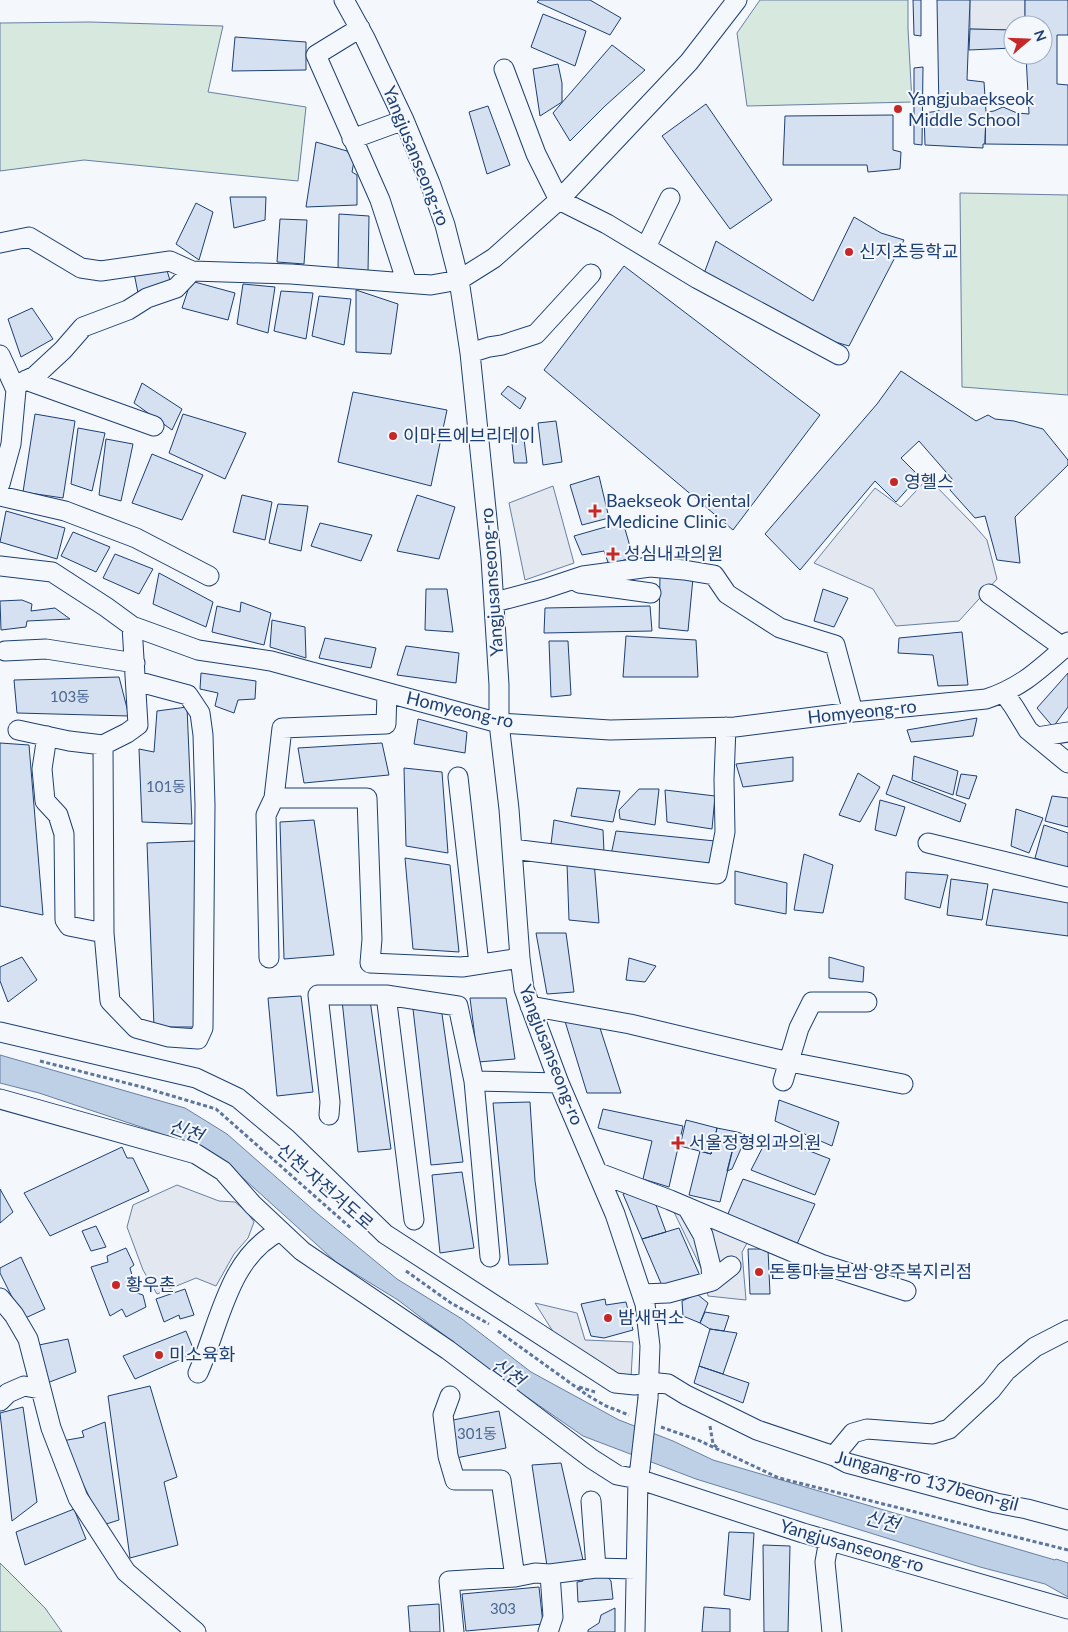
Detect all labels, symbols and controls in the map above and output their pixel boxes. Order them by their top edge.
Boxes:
north arrow [1003,15,1053,65]
text: N [1031,28,1051,43]
street label: Yangjusanseong-ro [379,83,455,229]
place label: Yangjubaekseok Middle School [908,87,1035,130]
marker: Yangjubaekseok Middle School [892,103,904,115]
place label: 신지초등학교 [859,240,958,262]
marker: 신지초등학교 [843,246,855,258]
place label: 이마트에브리데이 [403,424,535,446]
marker: 이마트에브리데이 [387,430,399,442]
place label: 영헬스 [904,470,954,492]
marker: 영헬스 [888,476,900,488]
place label: Baekseok Oriental Medicine Clinic [606,489,751,532]
marker: Baekseok Oriental Medicine Clinic [588,504,602,518]
street label: Yangjusanseong-ro [475,507,507,657]
place label: 성심내과의원 [624,542,723,564]
marker: 성심내과의원 [606,547,620,561]
street label: Homyeong-ro [404,686,516,732]
house number: 103동 [50,687,90,705]
street label: Homyeong-ro [806,694,917,728]
house number: 101동 [146,777,186,795]
street label: Yangjusanseong-ro [515,981,589,1128]
water label: 신천 [166,1114,208,1148]
place label: 서울정형외과의원 [689,1131,821,1153]
marker: 서울정형외과의원 [671,1136,685,1150]
street label: 신천 자전거도로 [273,1138,378,1234]
place label: 돈통마늘보쌈 양주복지리점 [769,1260,972,1282]
marker: 돈통마늘보쌈 양주복지리점 [753,1266,765,1278]
place label: 황우촌 [126,1273,176,1295]
marker: 황우촌 [110,1279,122,1291]
place label: 밤새먹소 [618,1306,684,1328]
marker: 밤새먹소 [602,1312,614,1324]
place label: 미소육화 [169,1343,235,1365]
marker: 미소육화 [153,1349,165,1361]
water label: 신천 [487,1352,530,1392]
house number: 301동 [457,1424,497,1442]
street label: Jungang-ro 137beon-gil [833,1445,1021,1515]
water label: 신천 [862,1505,903,1537]
street label: Yangjusanseong-ro [778,1514,927,1576]
house number: 303 [490,1599,516,1617]

